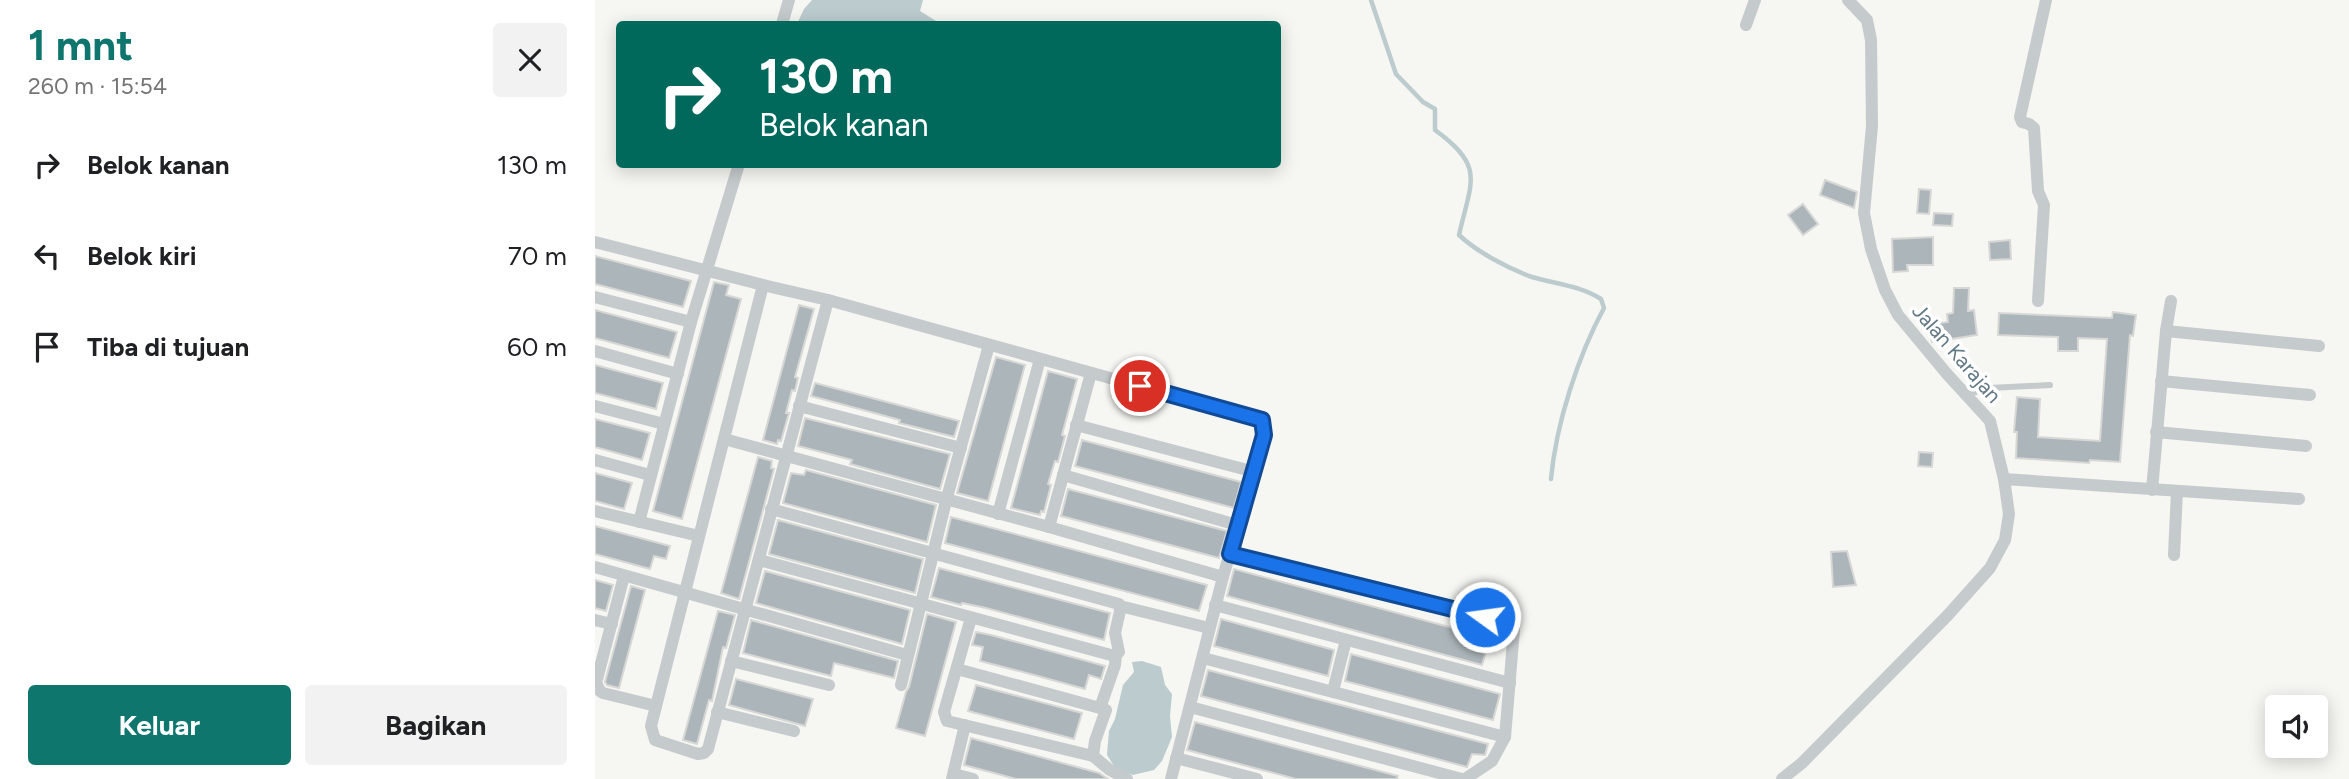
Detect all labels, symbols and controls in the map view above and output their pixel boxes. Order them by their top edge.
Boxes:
text: 1 mnt [28,20,133,71]
button: close [493,23,567,97]
text: 130 m [759,46,893,105]
icon: right [644,49,735,140]
text: 260 m · 15:54 [28,72,167,100]
text: Belok kanan [759,106,929,144]
icon: right [28,146,66,184]
text: Belok kanan [87,149,230,181]
text: 130 m [497,149,567,181]
icon: left [28,237,66,275]
text: Belok kiri [87,240,196,272]
text: 70 m [508,240,567,272]
street label: Jalan Karajan [1907,298,2007,408]
icon: arrive [28,328,66,366]
text: Tiba di tujuan [87,331,249,363]
text: 60 m [507,331,567,363]
pin [1110,356,1170,416]
icon: arrive [1121,367,1159,405]
position arrow [1448,580,1522,654]
button: Keluar [28,685,291,765]
button: Bagikan [305,685,567,765]
map controls [2265,695,2328,758]
button: sound [2265,695,2328,758]

